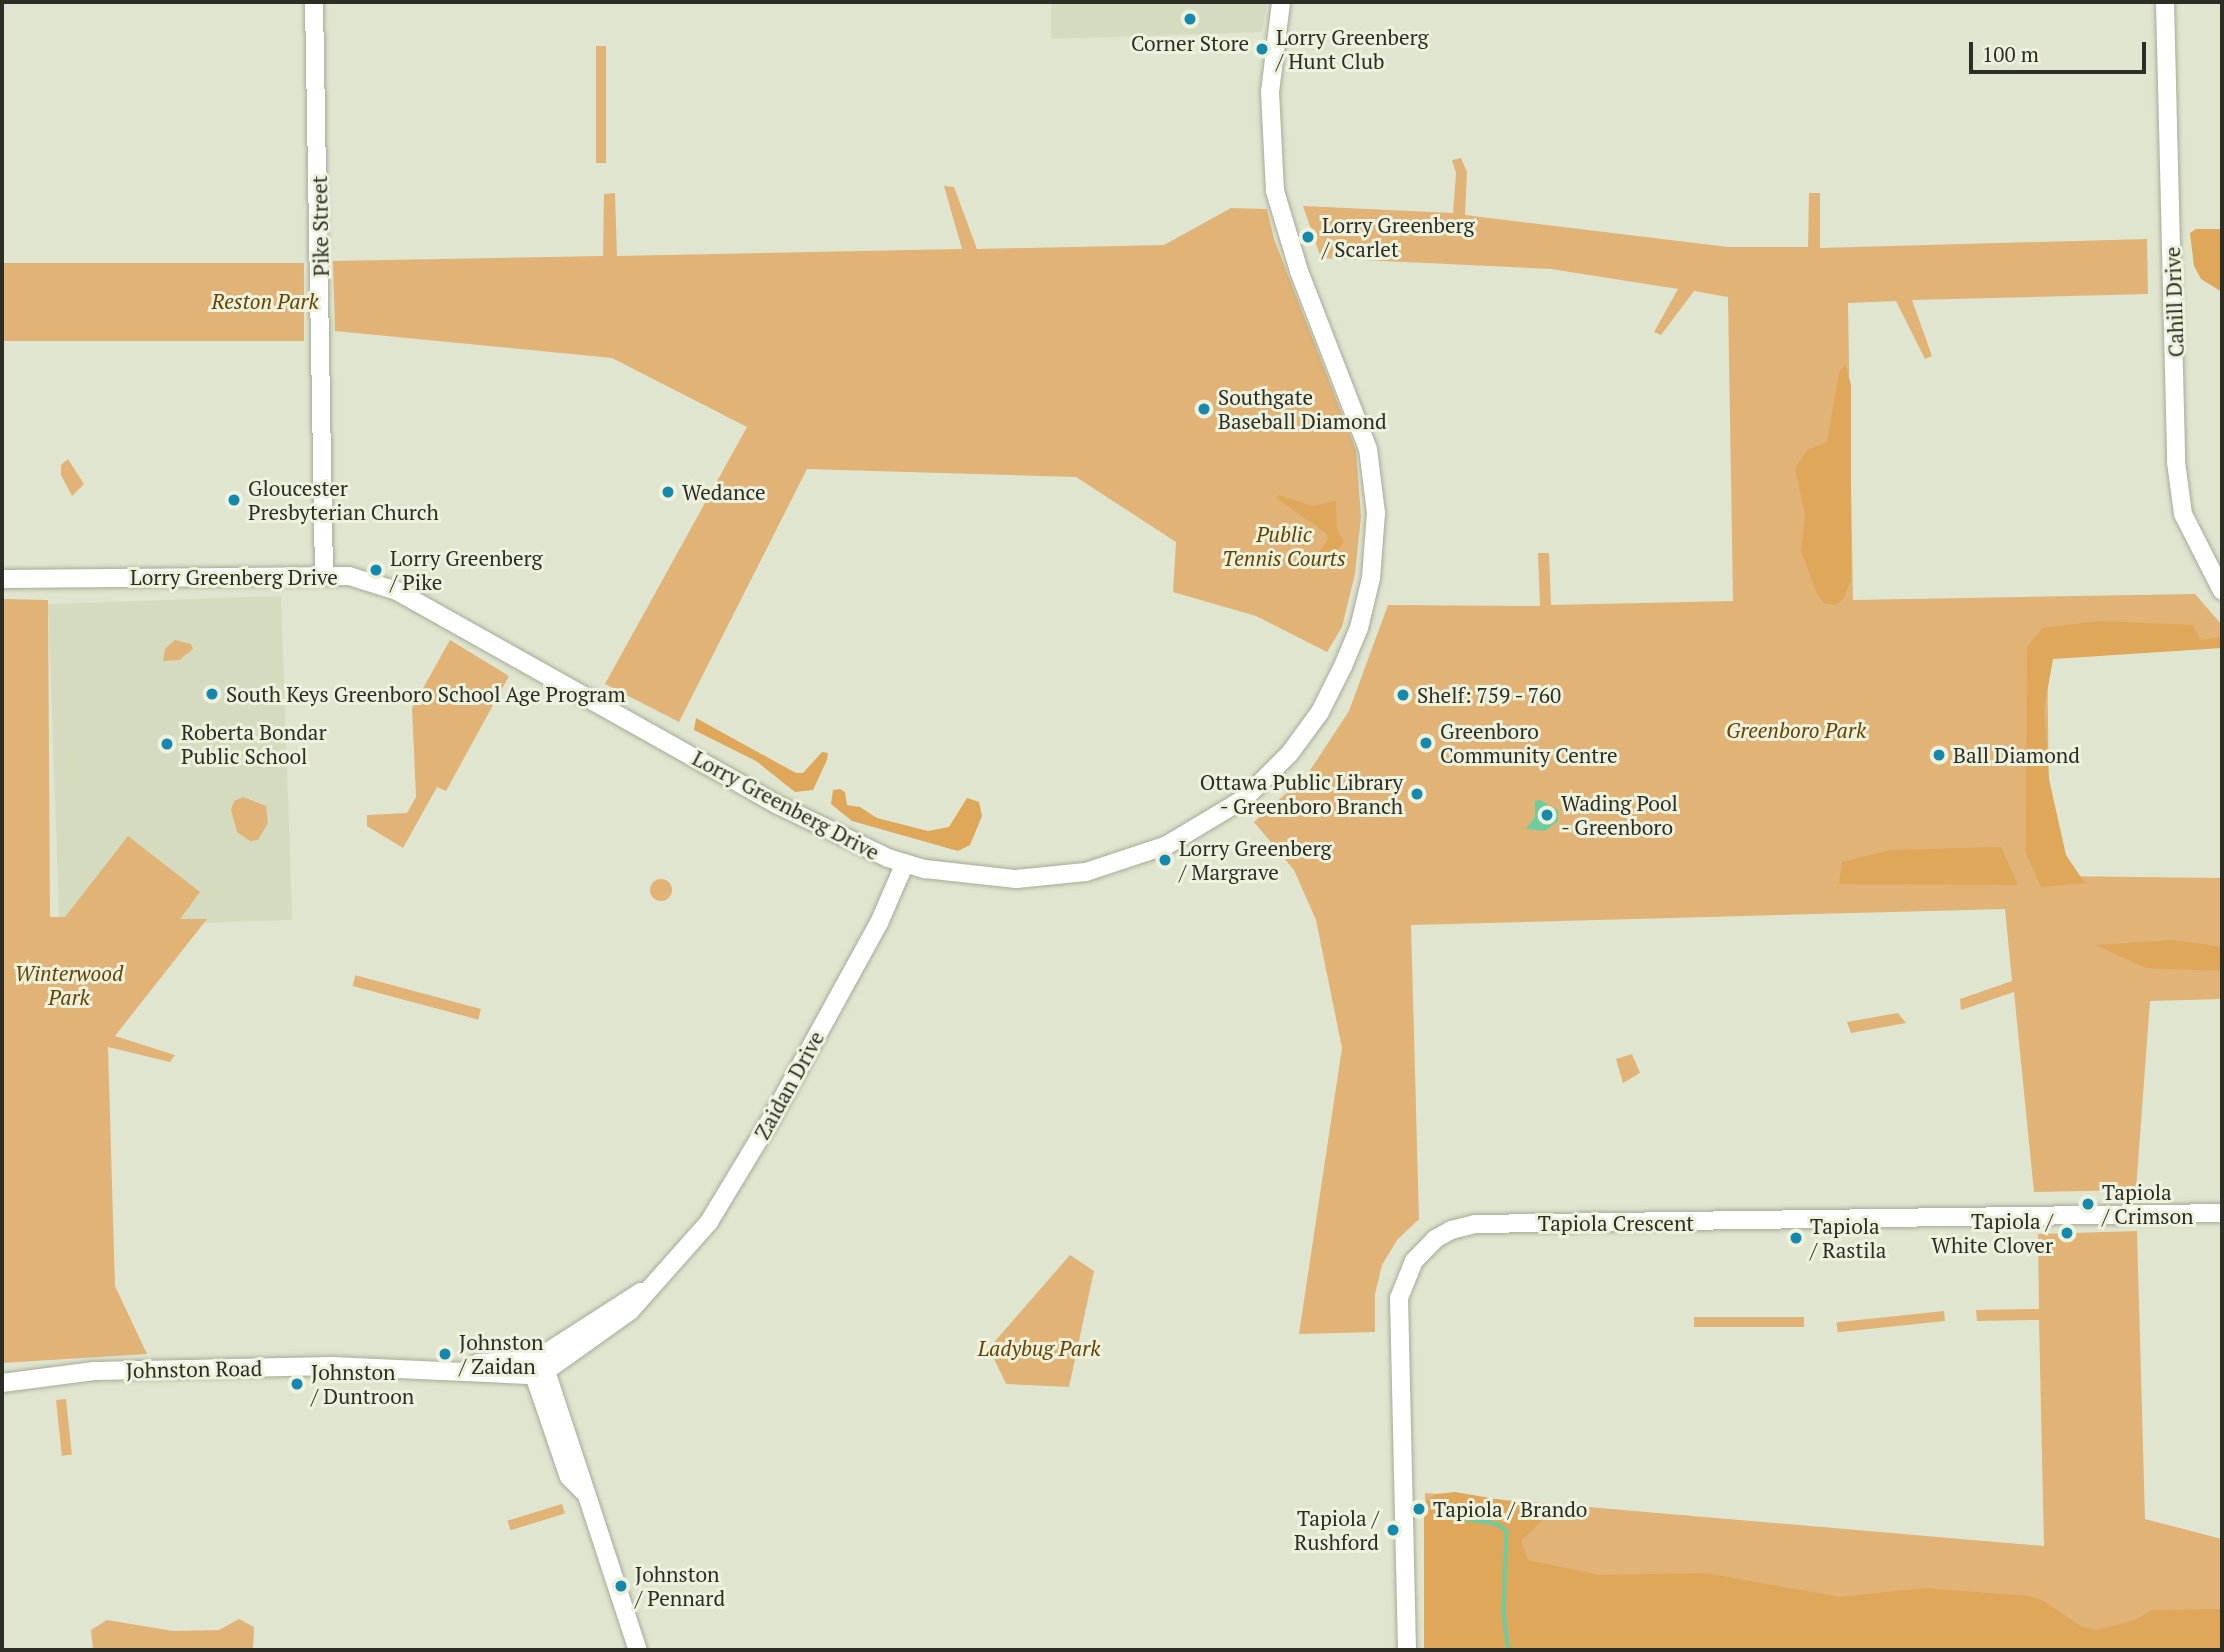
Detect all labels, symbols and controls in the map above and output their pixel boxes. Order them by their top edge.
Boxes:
marker: Corner Store [1182,11,1198,27]
place label: Lorry Greenberg / Hunt Club [1276,24,1429,74]
scale bar [1972,28,2149,72]
place label: Corner Store [1131,30,1249,56]
text: 100 m [1982,40,2039,68]
marker: Lorry Greenberg / Hunt Club [1254,41,1270,57]
street label: Pike Street [307,175,333,277]
place label: Lorry Greenberg / Scarlet [1322,212,1475,262]
marker: Lorry Greenberg / Scarlet [1300,229,1316,245]
street label: Cahill Drive [2159,246,2189,358]
park label: Reston Park [211,288,319,314]
place label: Southgate Baseball Diamond [1218,384,1387,434]
marker: Southgate Baseball Diamond [1196,401,1212,417]
place label: Gloucester Presbyterian Church [248,475,439,525]
place label: Wedance [682,479,766,505]
marker: Wedance [660,484,676,500]
marker: Gloucester Presbyterian Church [226,492,242,508]
park label: Public Tennis Courts [1222,521,1346,571]
place label: Lorry Greenberg / Pike [390,545,543,595]
marker: Lorry Greenberg / Pike [368,562,384,578]
street label: Lorry Greenberg Drive [130,564,338,590]
place label: South Keys Greenboro School Age Program [226,681,626,707]
place label: Shelf: 759 - 760 [1417,682,1563,708]
marker: South Keys Greenboro School Age Program [204,686,220,702]
marker: Shelf: 759 - 760 [1395,687,1411,703]
park label: Greenboro Park [1726,717,1866,743]
place label: Greenboro Community Centre [1440,718,1618,768]
place label: Roberta Bondar Public School [181,719,326,769]
marker: Greenboro Community Centre [1418,735,1434,751]
marker: Roberta Bondar Public School [159,736,175,752]
place label: Ball Diamond [1953,742,2080,768]
street label: Lorry Greenberg Drive [688,745,884,865]
marker: Ball Diamond [1931,747,1947,763]
place label: Ottawa Public Library - Greenboro Branch [1200,769,1403,819]
marker: Ottawa Public Library - Greenboro Branch [1409,786,1425,802]
place label: Wading Pool - Greenboro [1561,790,1678,840]
marker: Wading Pool - Greenboro [1539,807,1555,823]
place label: Lorry Greenberg / Margrave [1179,835,1332,885]
marker: Lorry Greenberg / Margrave [1157,852,1173,868]
park label: Winterwood Park [15,960,123,1010]
street label: Zaidan Drive [749,1027,829,1143]
place label: Tapiola / Crimson [2102,1179,2194,1229]
marker: Tapiola / Crimson [2080,1196,2096,1212]
place label: Tapiola / White Clover [1931,1208,2053,1258]
street label: Tapiola Crescent [1538,1210,1694,1236]
place label: Tapiola / Rastila [1810,1213,1886,1263]
marker: Tapiola / White Clover [2059,1225,2075,1241]
marker: Tapiola / Rastila [1788,1230,1804,1246]
place label: Johnston / Zaidan [459,1329,544,1379]
park label: Ladybug Park [978,1335,1100,1361]
marker: Johnston / Zaidan [437,1346,453,1362]
street label: Johnston Road [126,1355,262,1383]
place label: Johnston / Duntroon [311,1359,414,1409]
marker: Johnston / Duntroon [289,1376,305,1392]
place label: Tapiola / Brando [1433,1496,1587,1522]
marker: Tapiola / Brando [1411,1501,1427,1517]
place label: Tapiola / Rushford [1294,1505,1379,1555]
marker: Tapiola / Rushford [1385,1522,1401,1538]
place label: Johnston / Pennard [635,1561,725,1611]
marker: Johnston / Pennard [613,1578,629,1594]

